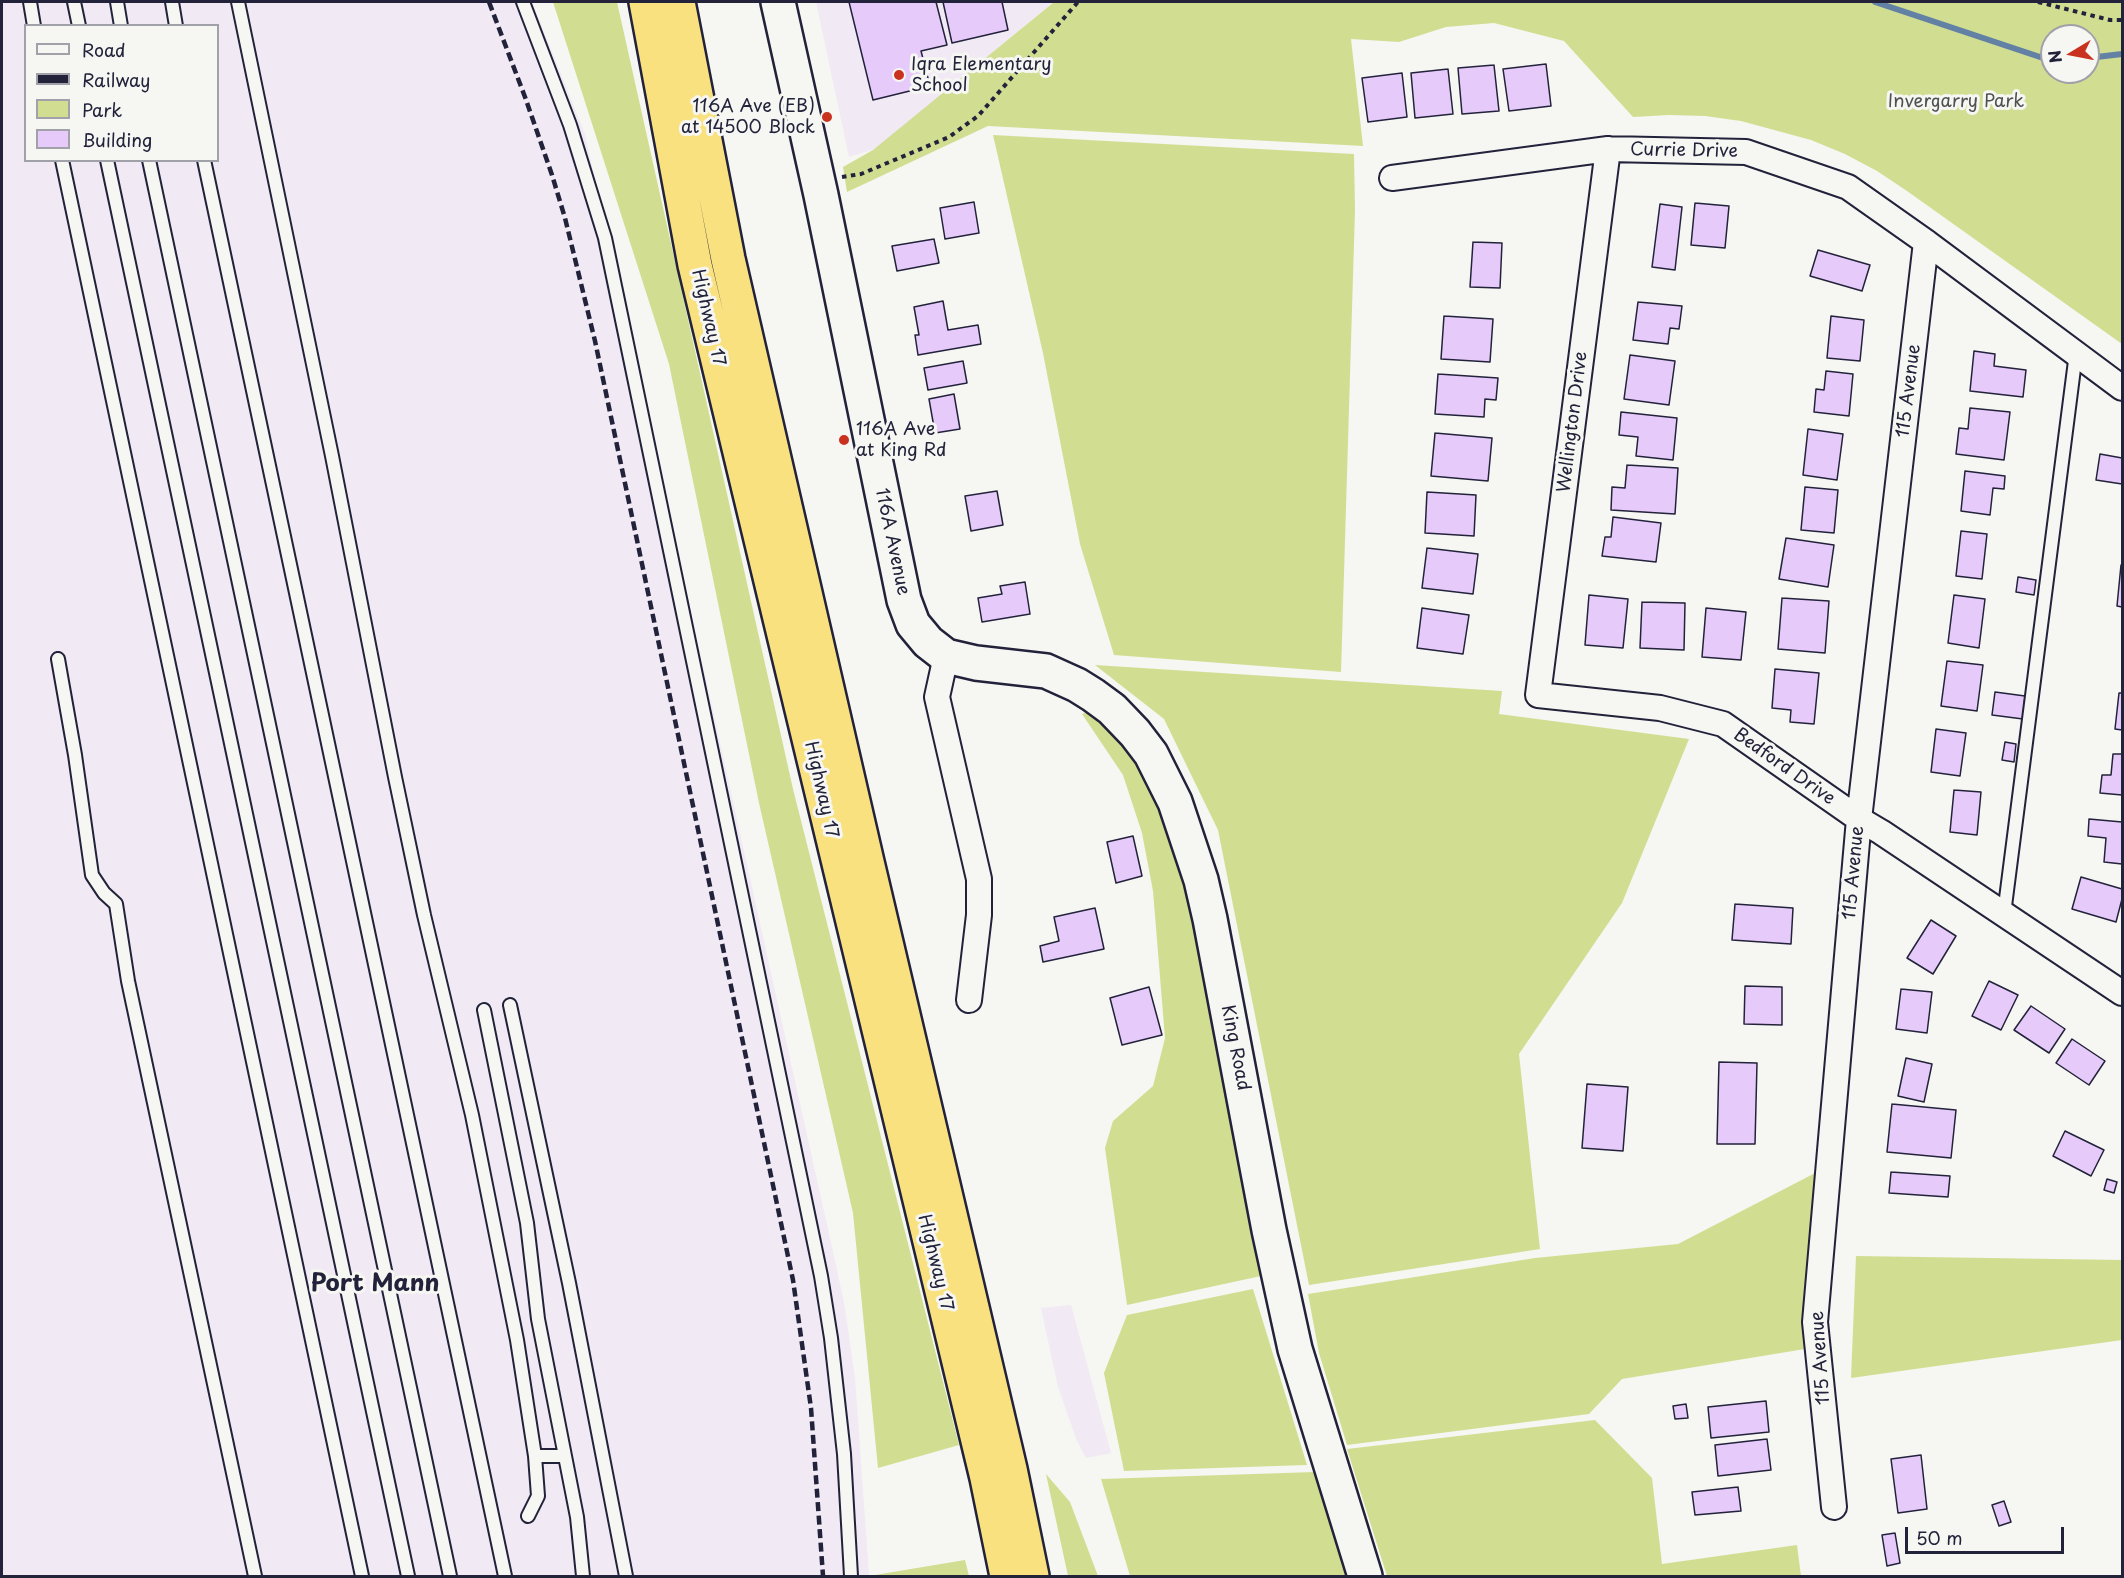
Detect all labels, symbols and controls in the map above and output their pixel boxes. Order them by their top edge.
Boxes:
legend [24,24,219,162]
north arrow [2040,24,2100,84]
text: Road [82,36,126,63]
text: N [2041,48,2067,65]
place label: Iqra Elementary School [911,54,1052,97]
text: Railway [82,66,150,93]
marker: Iqra Elementary School [892,68,906,82]
park label: Invergarry Park [1888,91,2024,113]
text: Park [82,96,122,123]
place label: 116A Ave (EB) at 14500 Block [681,96,815,138]
marker: 116A Ave (EB) at 14500 Block [820,110,834,124]
text: Building [82,126,152,153]
street label: Currie Drive [1630,139,1738,163]
street label: Highway 17 [686,268,730,368]
street label: 115 Avenue [1893,343,1925,439]
street label: Wellington Drive [1554,350,1592,494]
place label: 116A Ave at King Rd [856,419,947,462]
marker: 116A Ave at King Rd [837,433,851,447]
street label: 116A Avenue [870,487,914,597]
street label: Bedford Drive [1729,724,1839,810]
street label: Highway 17 [799,740,843,840]
street label: 115 Avenue [1839,825,1869,921]
street label: King Road [1216,1003,1254,1093]
street label: Highway 17 [913,1213,957,1313]
district label: Port Mann [311,1270,439,1298]
street label: 115 Avenue [1807,1310,1835,1406]
scale bar [1908,1515,2067,1553]
text: 50 m [1916,1524,1963,1551]

